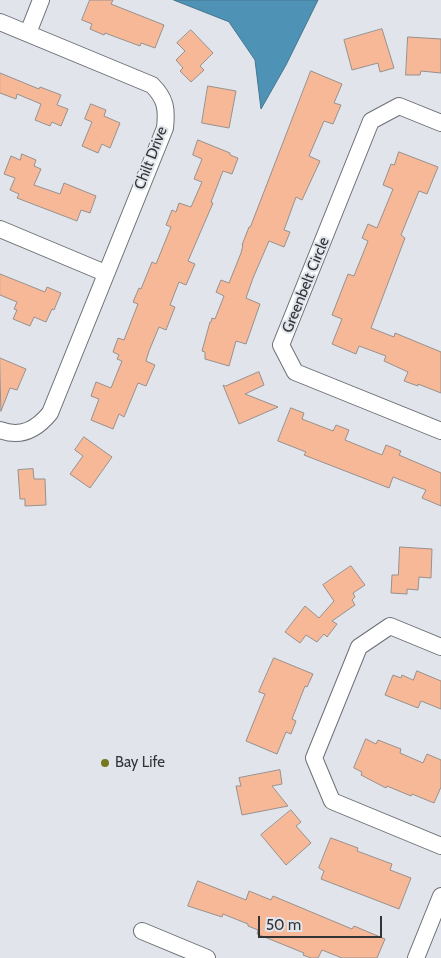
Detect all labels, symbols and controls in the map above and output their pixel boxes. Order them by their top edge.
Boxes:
street label: Chilt Drive [131,124,171,192]
street label: Greenbelt Circle [279,235,333,335]
place label: Bay Life [115,754,165,772]
marker: Bay Life [99,757,111,769]
scale bar [261,906,385,938]
text: 50 m [266,916,301,934]

